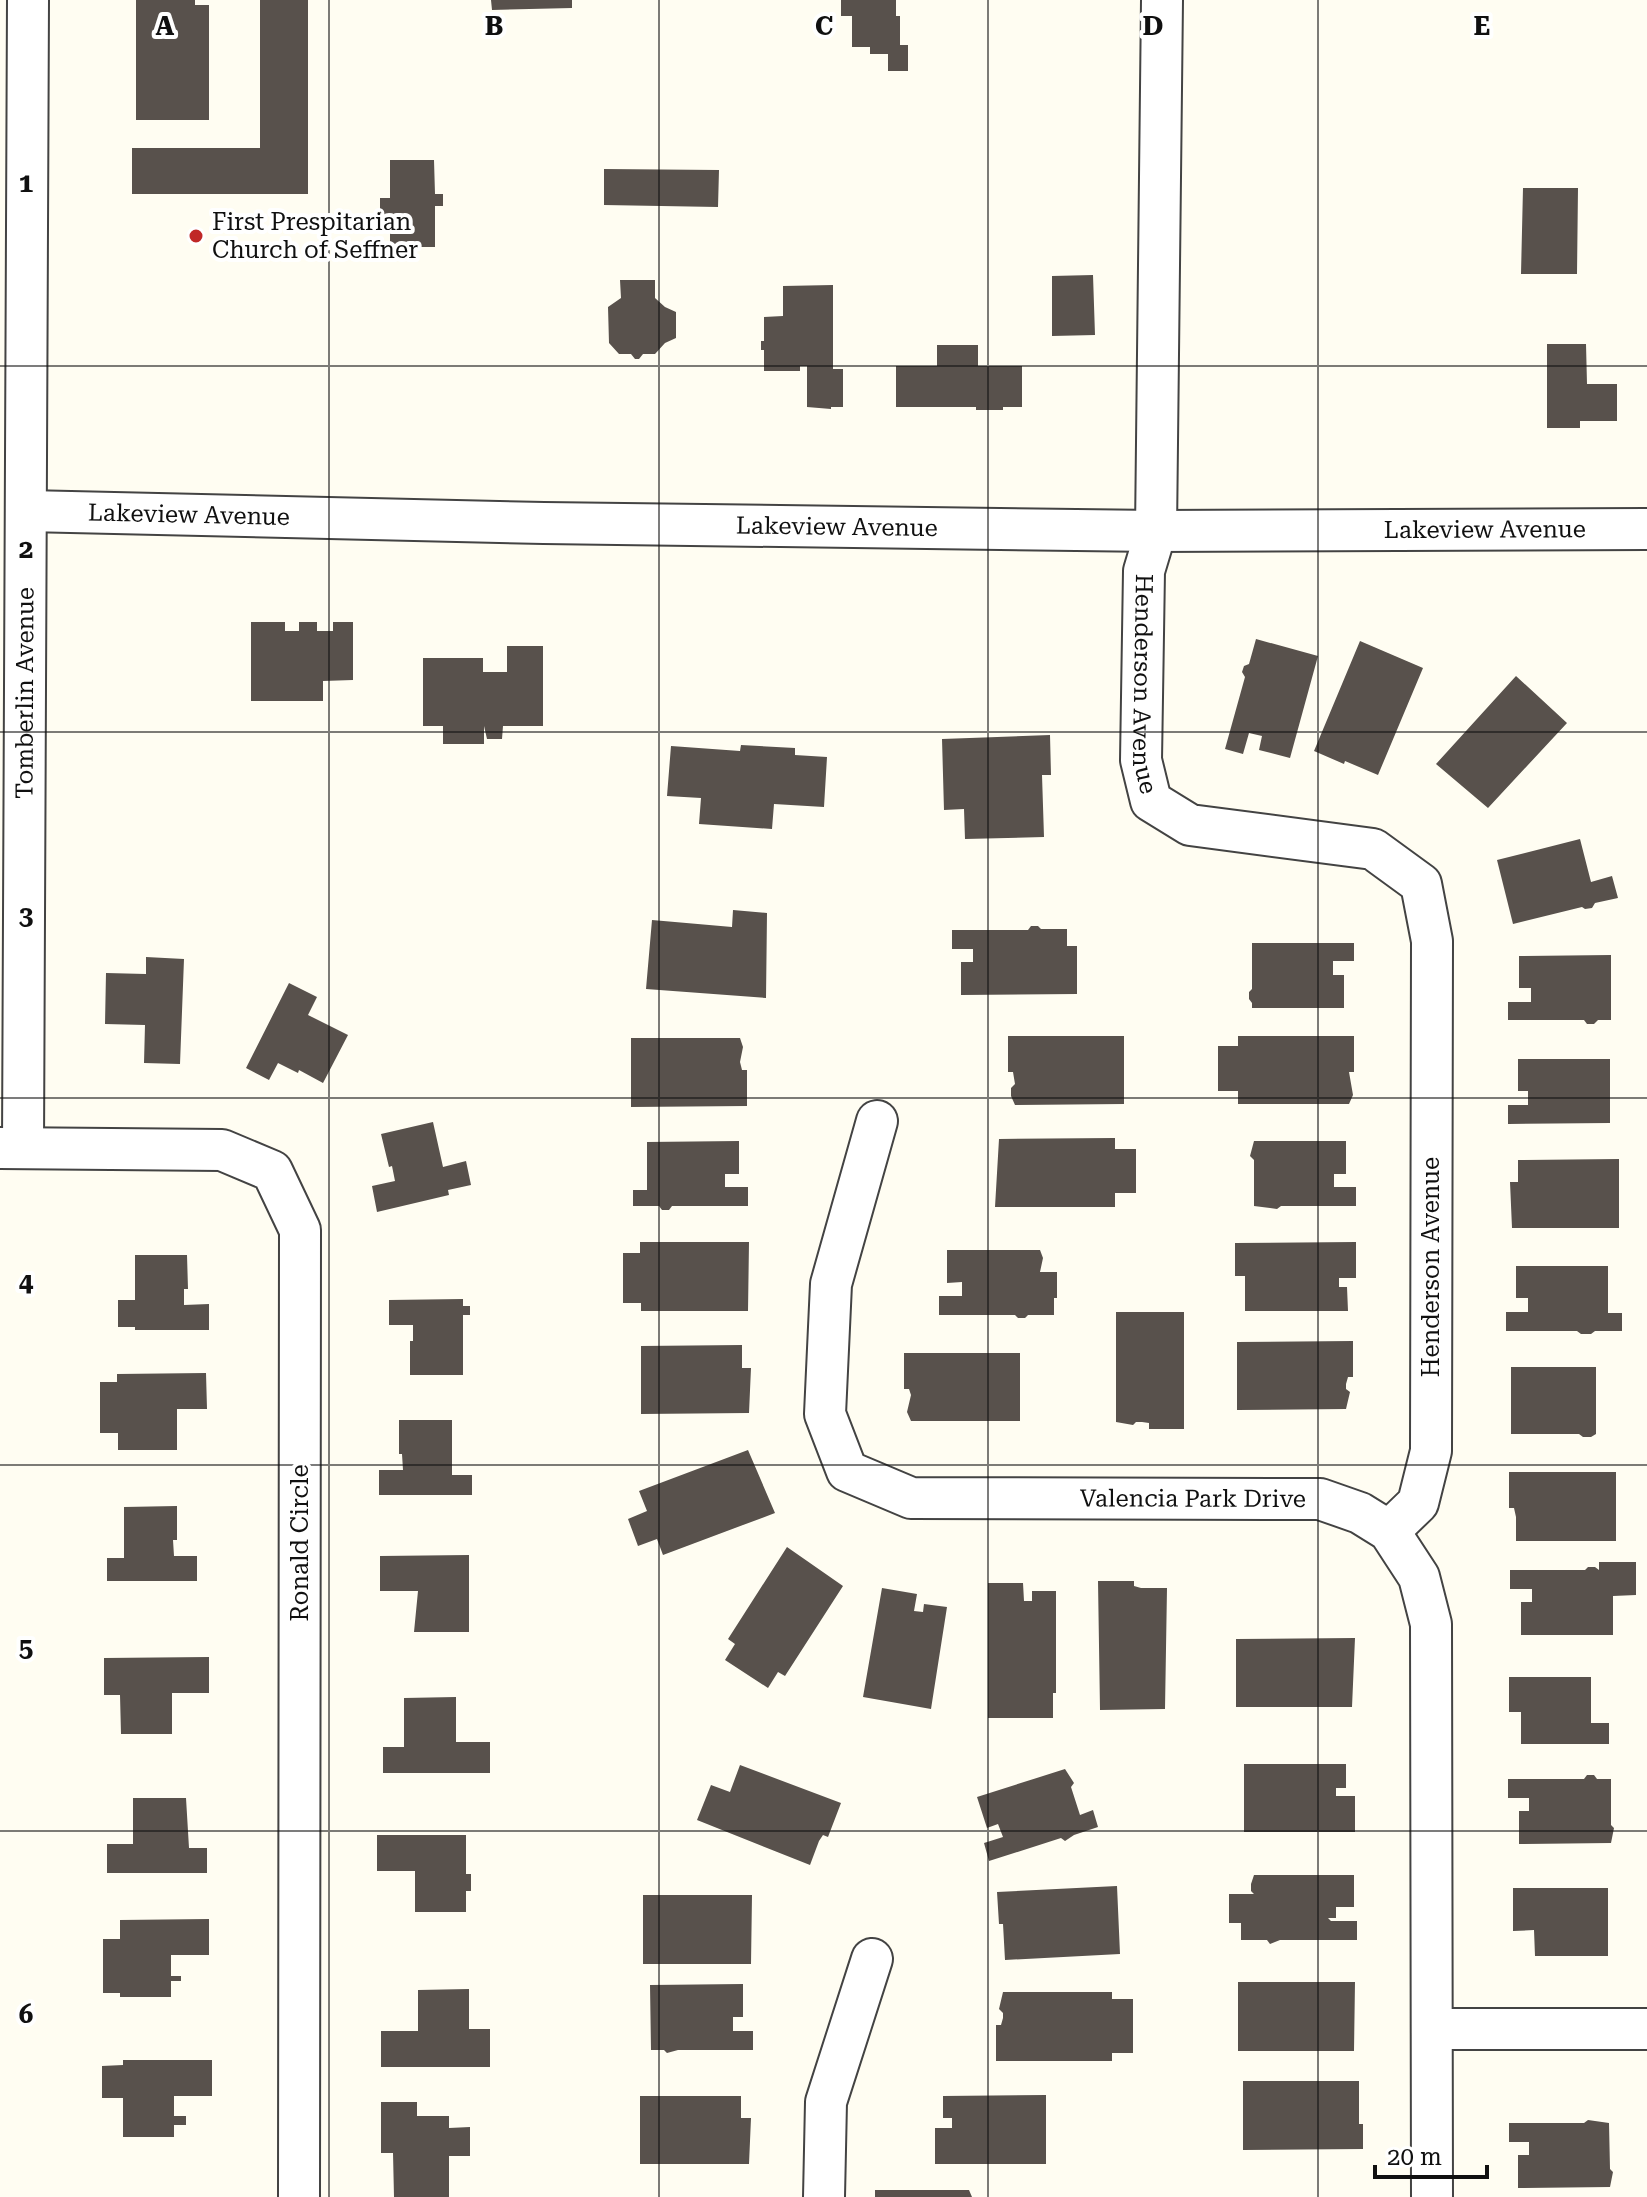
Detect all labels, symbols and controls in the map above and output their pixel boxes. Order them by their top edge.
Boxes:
text: A [156,11,175,41]
text: B [485,11,503,41]
text: C [815,11,833,41]
text: D [1143,11,1163,41]
text: E [1474,11,1490,41]
text: 1 [19,168,33,198]
place label: First Prespitarian Church of Seffner [212,208,418,264]
marker: First Prespitarian Church of Seffner [187,227,205,245]
street label: Lakeview Avenue [88,498,290,531]
street label: Lakeview Avenue [736,512,938,542]
street label: Lakeview Avenue [1384,515,1586,544]
text: 2 [19,534,33,564]
street label: Henderson Avenue [1127,574,1163,797]
street label: Tomberlin Avenue [11,587,39,799]
text: 3 [19,901,33,931]
street label: Henderson Avenue [1417,1157,1445,1377]
text: 4 [19,1267,34,1297]
street label: Ronald Circle [286,1464,314,1622]
street label: Valencia Park Drive [1080,1484,1306,1513]
text: 5 [19,1633,33,1663]
text: 6 [19,1999,33,2029]
scale bar [1375,2129,1487,2179]
text: 20 m [1387,2143,1442,2171]

